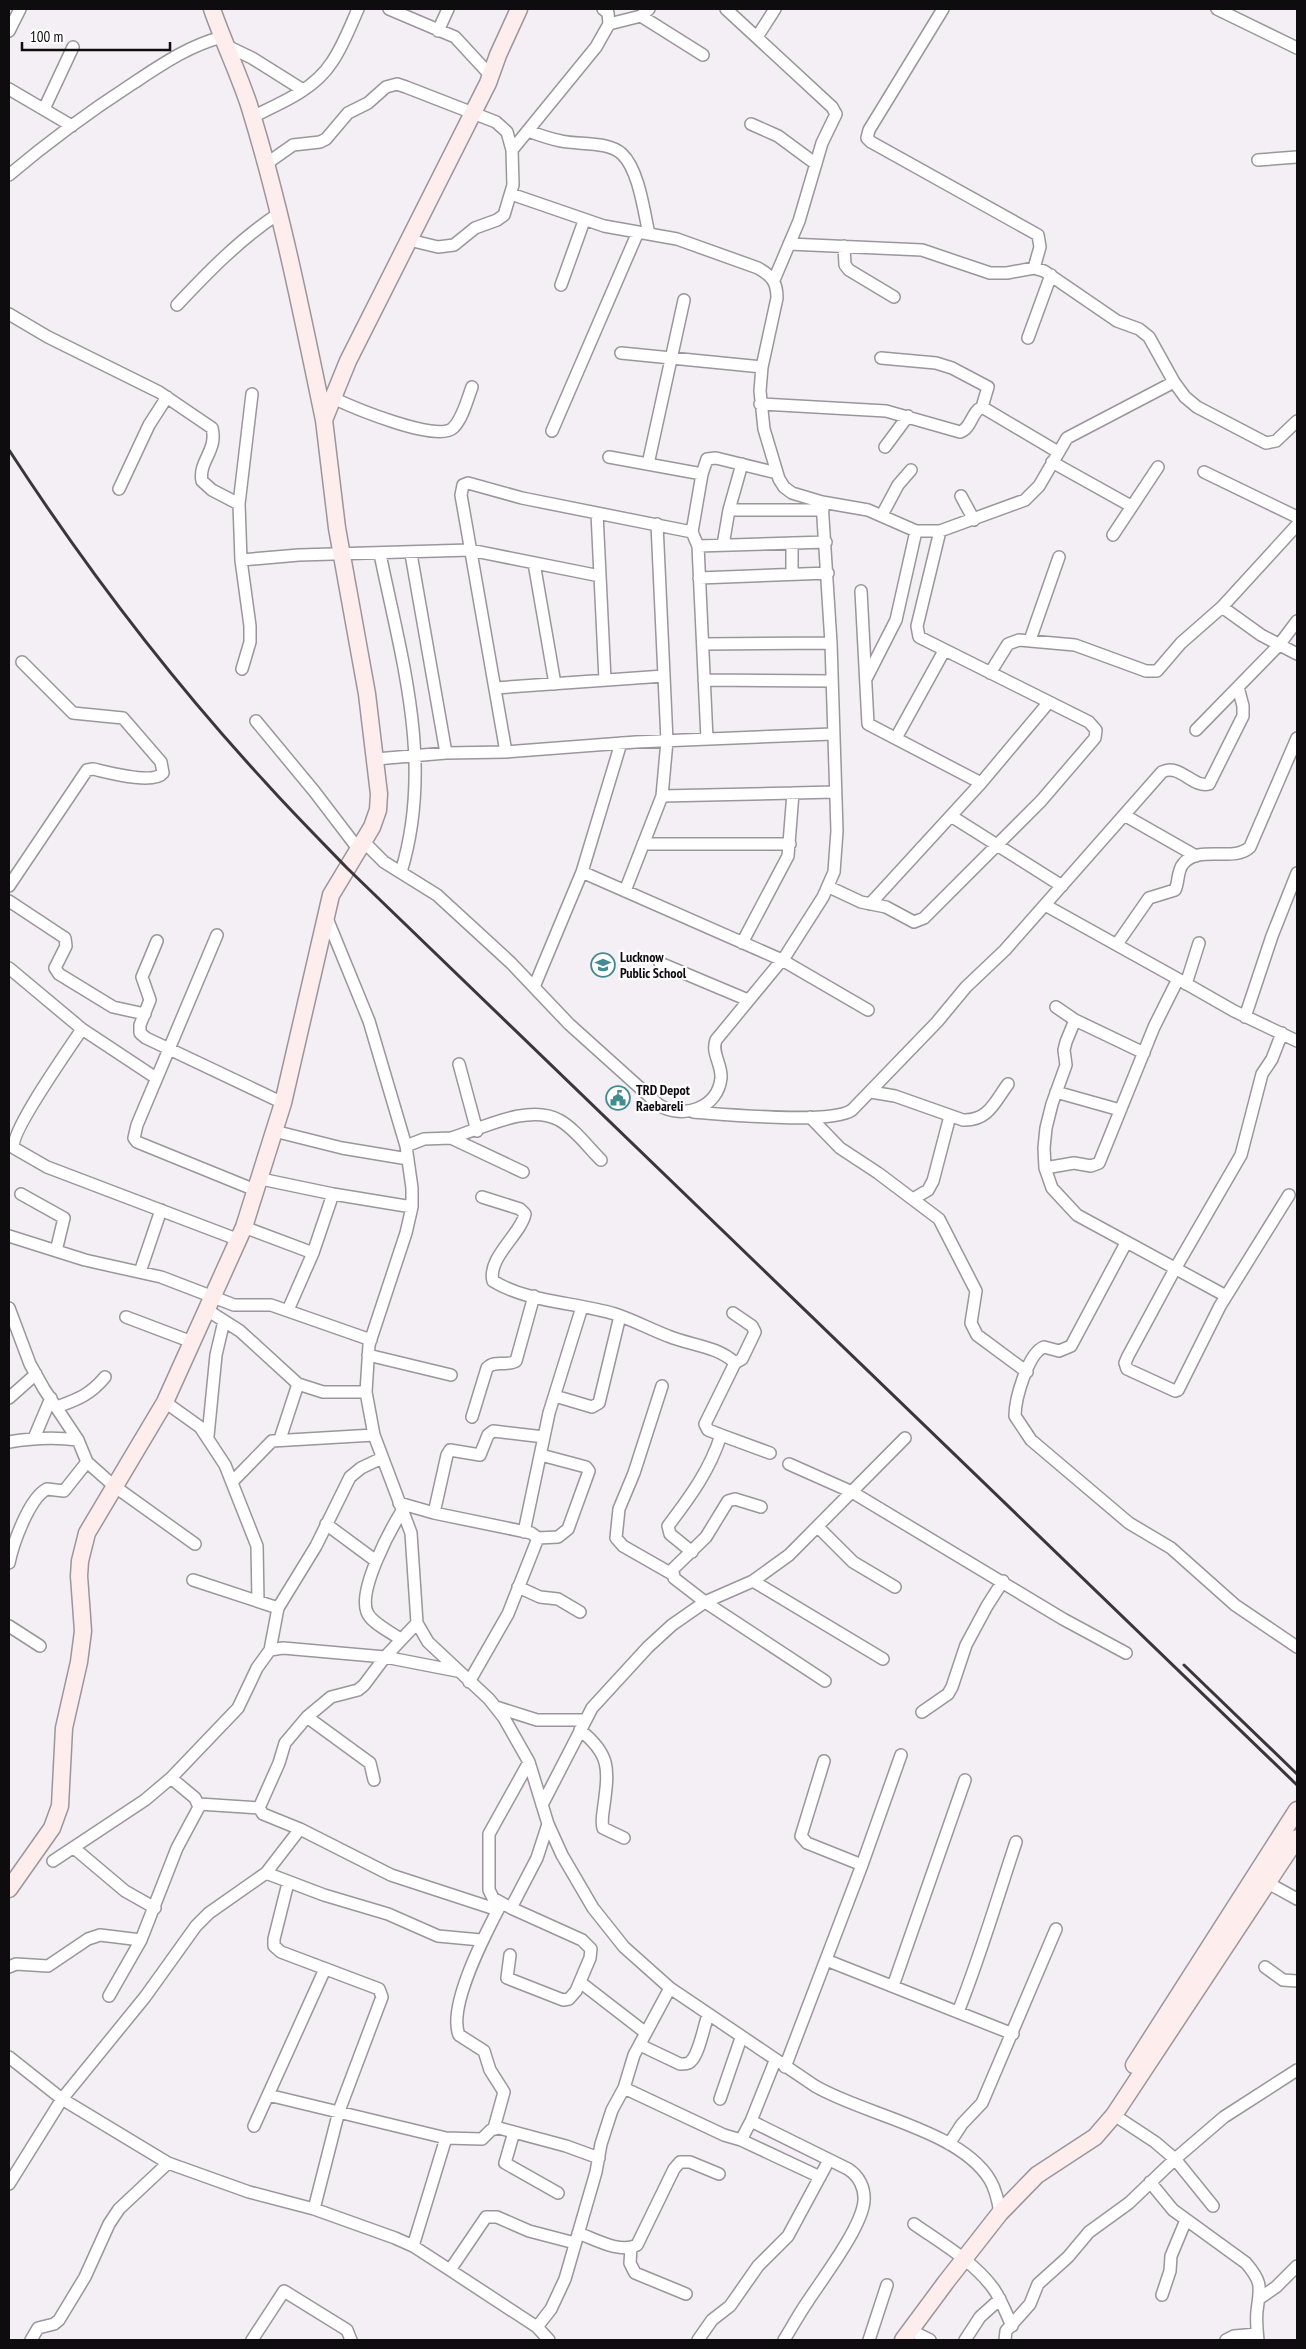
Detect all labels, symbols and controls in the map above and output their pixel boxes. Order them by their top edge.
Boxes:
scale bar [22,20,170,52]
text: 100 m [30,27,63,46]
place label: Lucknow Public School [620,948,687,982]
school or university icon: Lucknow Public School [590,952,616,978]
place label: TRD Depot Raebareli [636,1081,690,1115]
public building icon: TRD Depot Raebareli [605,1085,631,1111]

